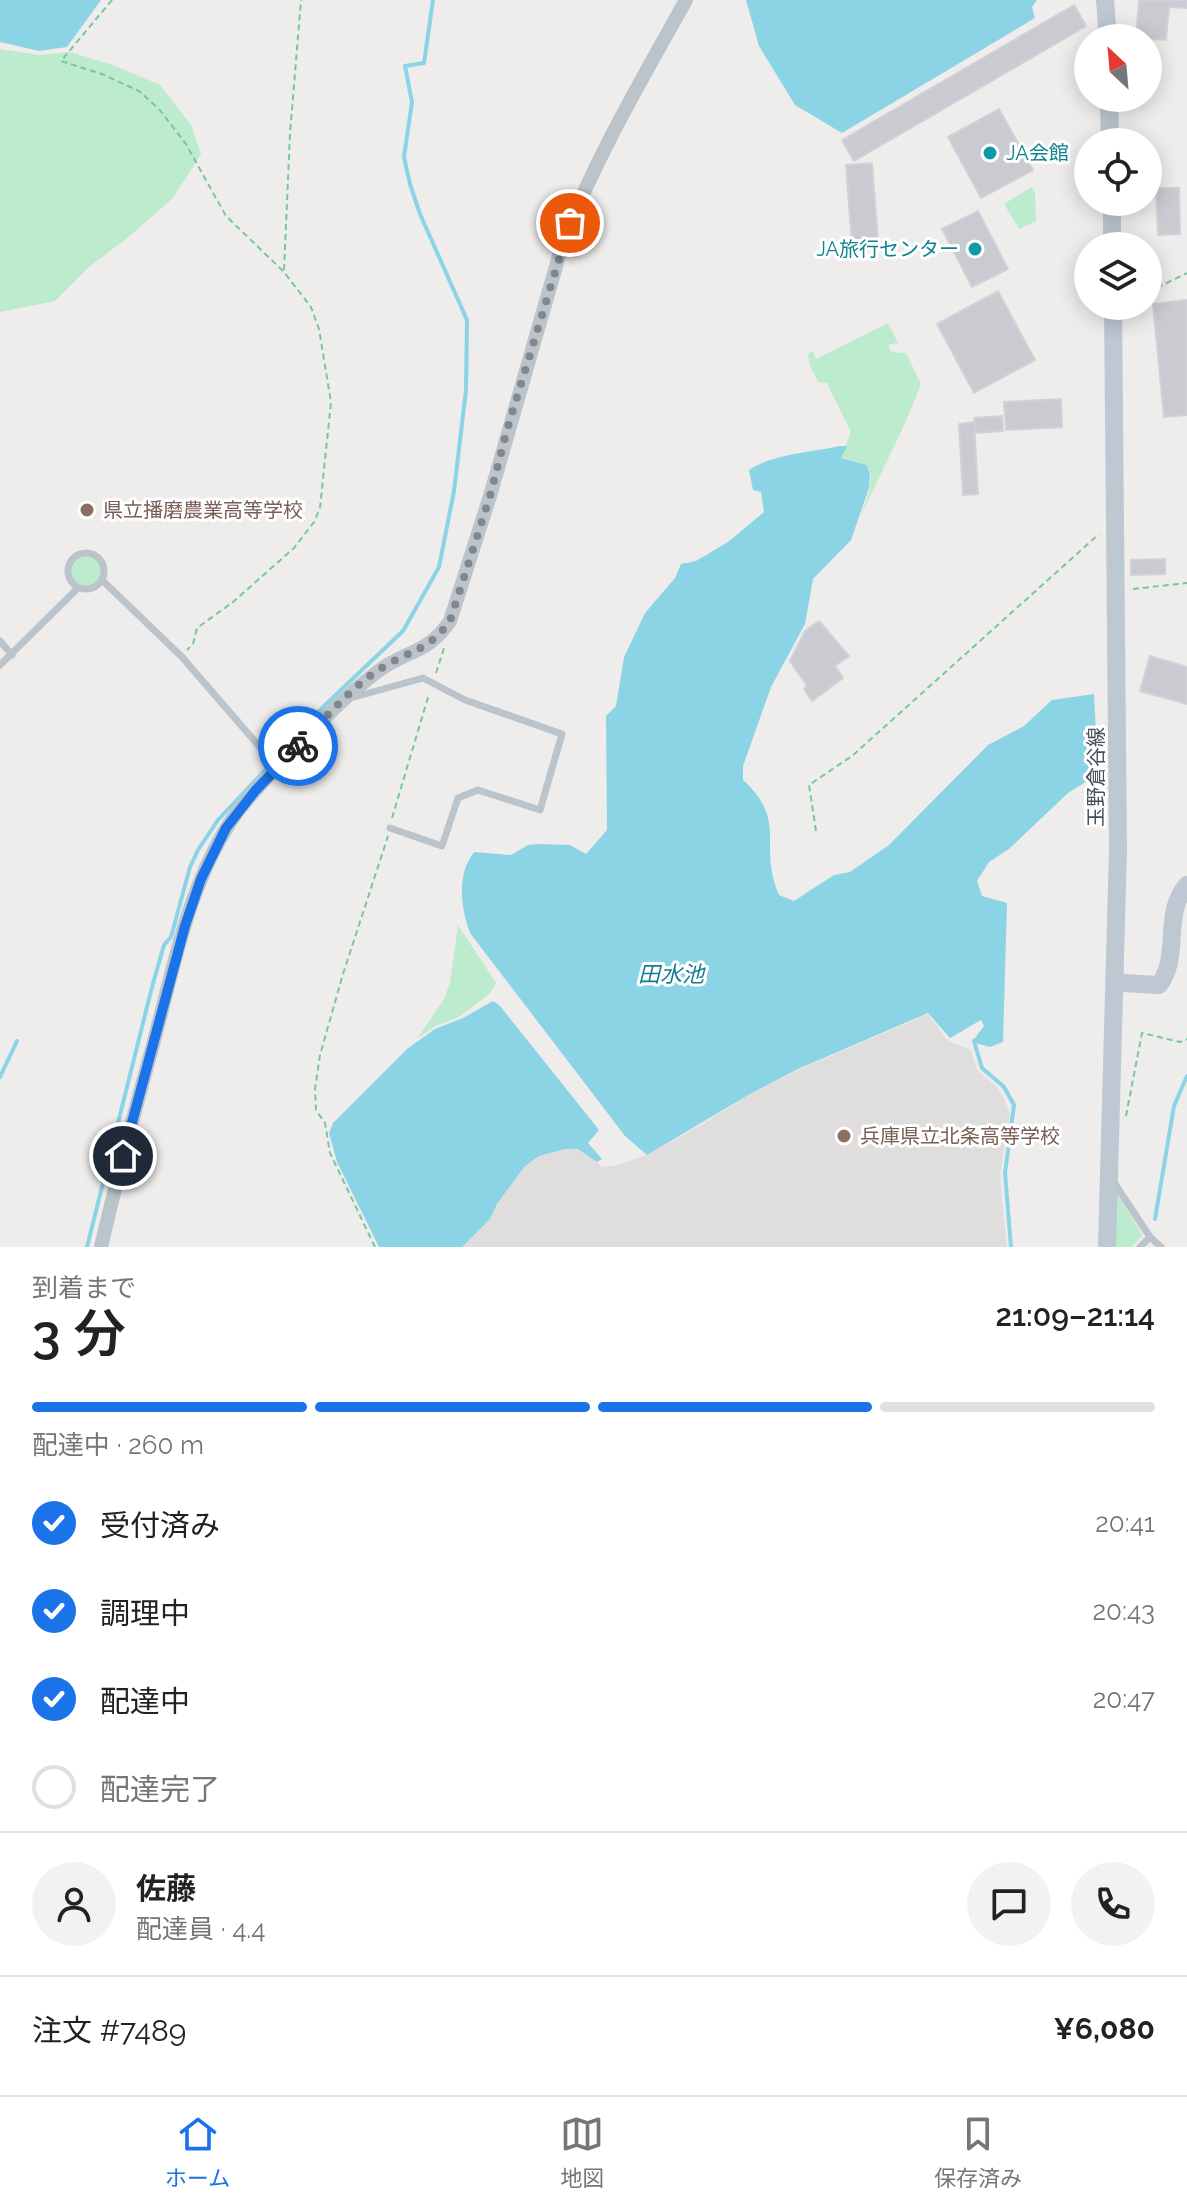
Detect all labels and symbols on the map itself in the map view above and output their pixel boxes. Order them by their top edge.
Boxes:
north arrow [1074,24,1162,112]
place label: JA会館 [1006,141,1069,165]
marker: JA会館 [981,144,999,162]
pin [536,189,604,257]
place label: JA旅行センター [816,237,959,261]
marker: JA旅行センター [966,240,984,258]
place label: 県立播磨農業高等学校 [103,498,303,522]
marker: 県立播磨農業高等学校 [78,501,96,519]
courier [258,706,338,786]
street label: 玉野倉谷線 [1084,727,1108,827]
water label: 田水池 [638,961,706,987]
pin [89,1122,157,1190]
place label: 兵庫県立北条高等学校 [860,1124,1060,1148]
marker: 兵庫県立北条高等学校 [835,1127,853,1145]

